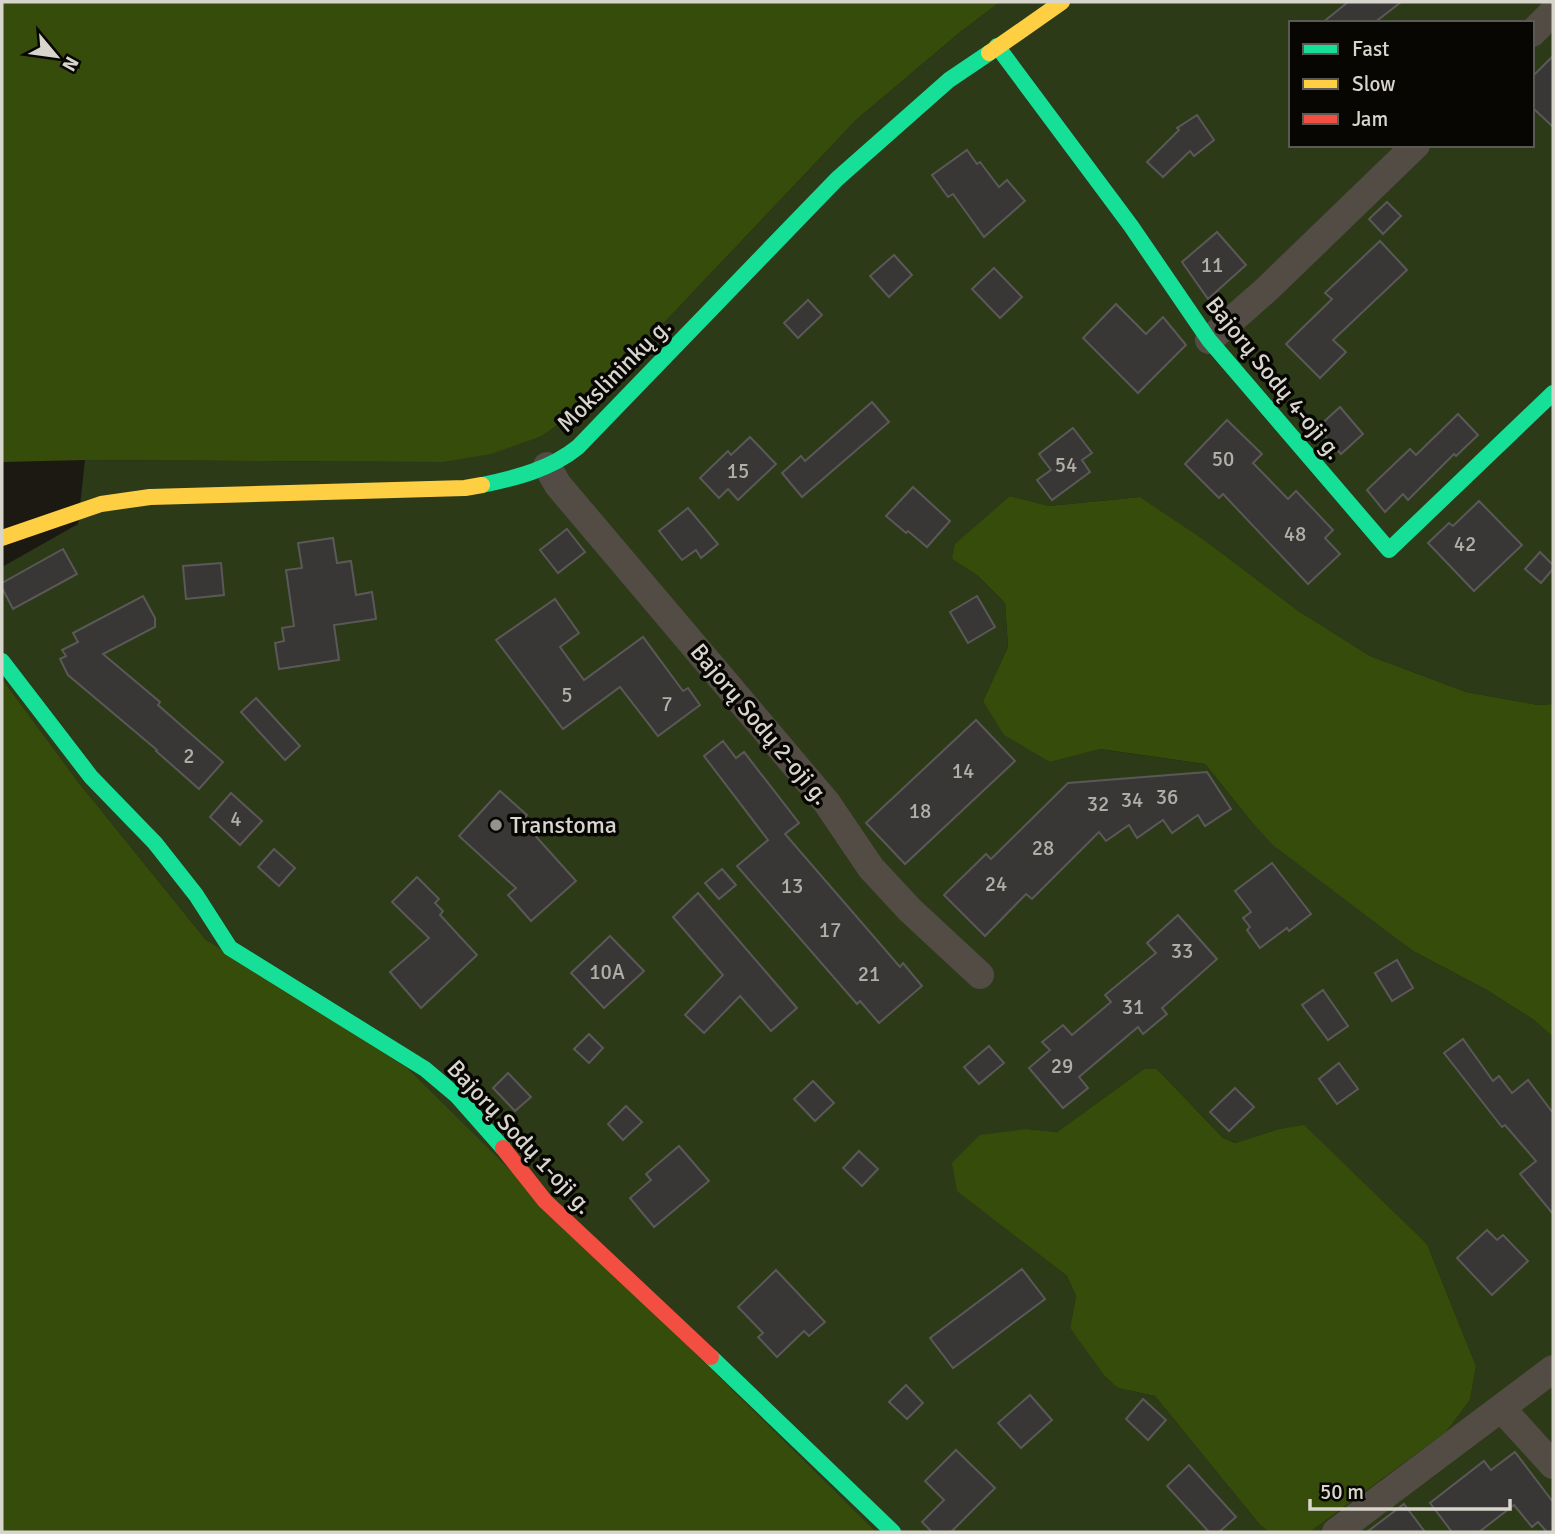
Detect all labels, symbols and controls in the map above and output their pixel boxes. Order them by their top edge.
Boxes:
north arrow [21,21,91,91]
legend [1289,21,1534,147]
text: Fast [1352,36,1389,62]
text: N [56,52,84,75]
text: Slow [1352,71,1396,97]
text: Jam [1352,106,1388,132]
house number: 11 [1201,252,1223,278]
street label: Bajorų Sodų 4-oji g. [1199,290,1349,466]
street label: Mokslininkų g. [551,312,677,438]
house number: 50 [1212,446,1234,472]
house number: 54 [1055,452,1077,478]
house number: 15 [727,458,749,484]
house number: 48 [1284,521,1306,547]
house number: 42 [1454,531,1476,557]
street label: Bajorų Sodų 2-oji g. [684,637,836,811]
house number: 5 [561,682,573,708]
house number: 7 [661,691,673,717]
house number: 2 [183,743,195,769]
house number: 14 [952,758,974,784]
house number: 36 [1156,784,1178,810]
house number: 34 [1121,787,1143,813]
house number: 32 [1087,791,1109,817]
house number: 18 [909,798,931,824]
house number: 4 [230,806,242,832]
place label: Transtoma [510,810,617,840]
marker: Transtoma [488,817,504,833]
house number: 28 [1032,835,1054,861]
house number: 24 [985,871,1007,897]
house number: 13 [781,873,803,899]
house number: 17 [819,917,841,943]
house number: 33 [1171,938,1193,964]
house number: 10A [589,959,625,985]
house number: 21 [858,961,880,987]
house number: 31 [1122,994,1144,1020]
street label: Bajorų Sodų 1-oji g. [441,1053,599,1221]
house number: 29 [1051,1053,1073,1079]
scale bar [1310,1468,1510,1512]
text: 50 m [1320,1479,1364,1505]

